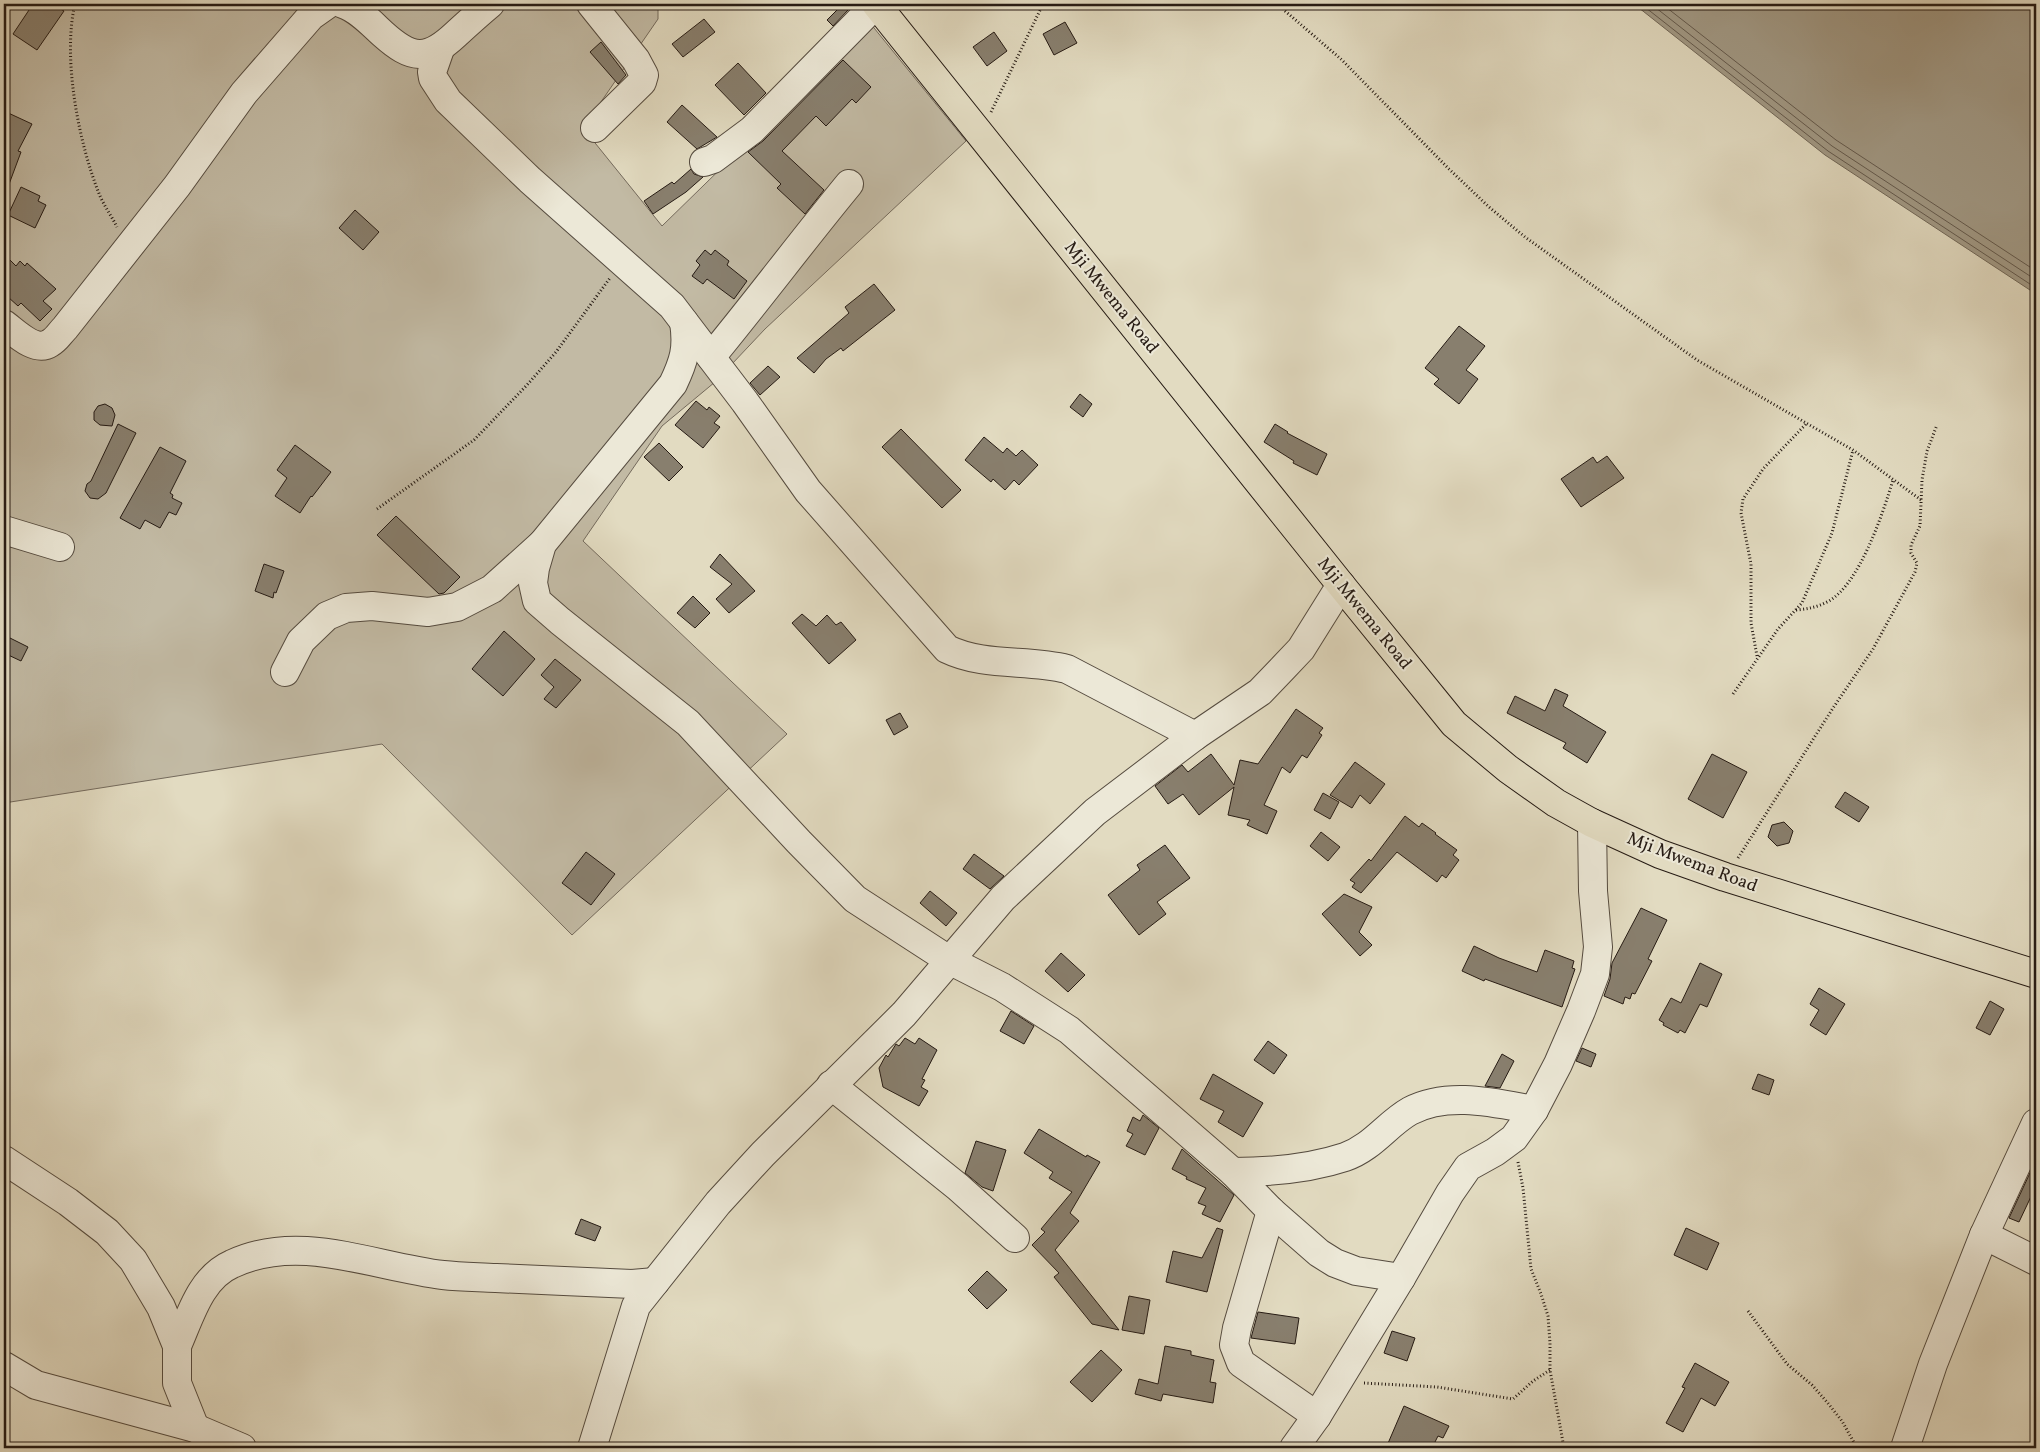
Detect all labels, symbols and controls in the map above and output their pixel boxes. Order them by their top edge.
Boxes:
street label: Mji Mwema Road [1058,236,1164,360]
street label: Mji Mwema Road [1311,552,1417,676]
street label: Mji Mwema Road [1623,827,1761,899]

